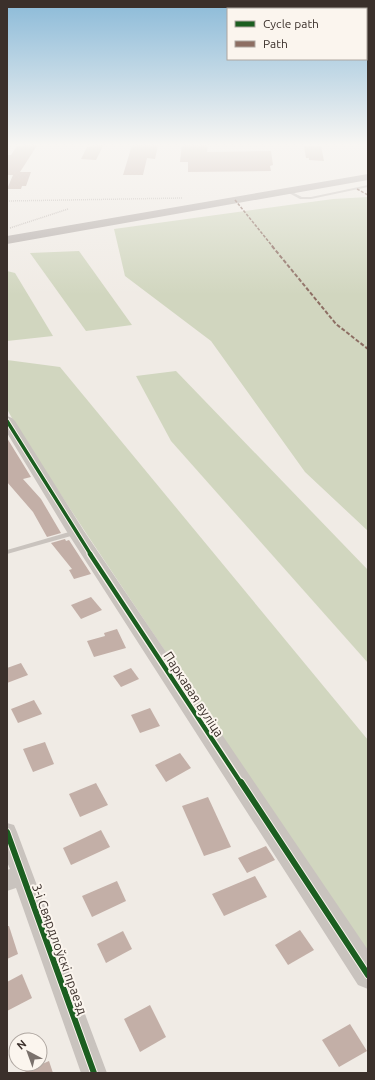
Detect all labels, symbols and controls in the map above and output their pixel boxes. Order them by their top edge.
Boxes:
legend [227,8,367,60]
text: Cycle path [263,17,319,30]
text: Path [263,37,288,50]
street label: Паркавая вуліца [161,649,227,739]
street label: 3-і Свярдлоўскі праезд [30,882,90,1017]
north arrow [8,1032,48,1072]
text: N [14,1037,28,1052]

